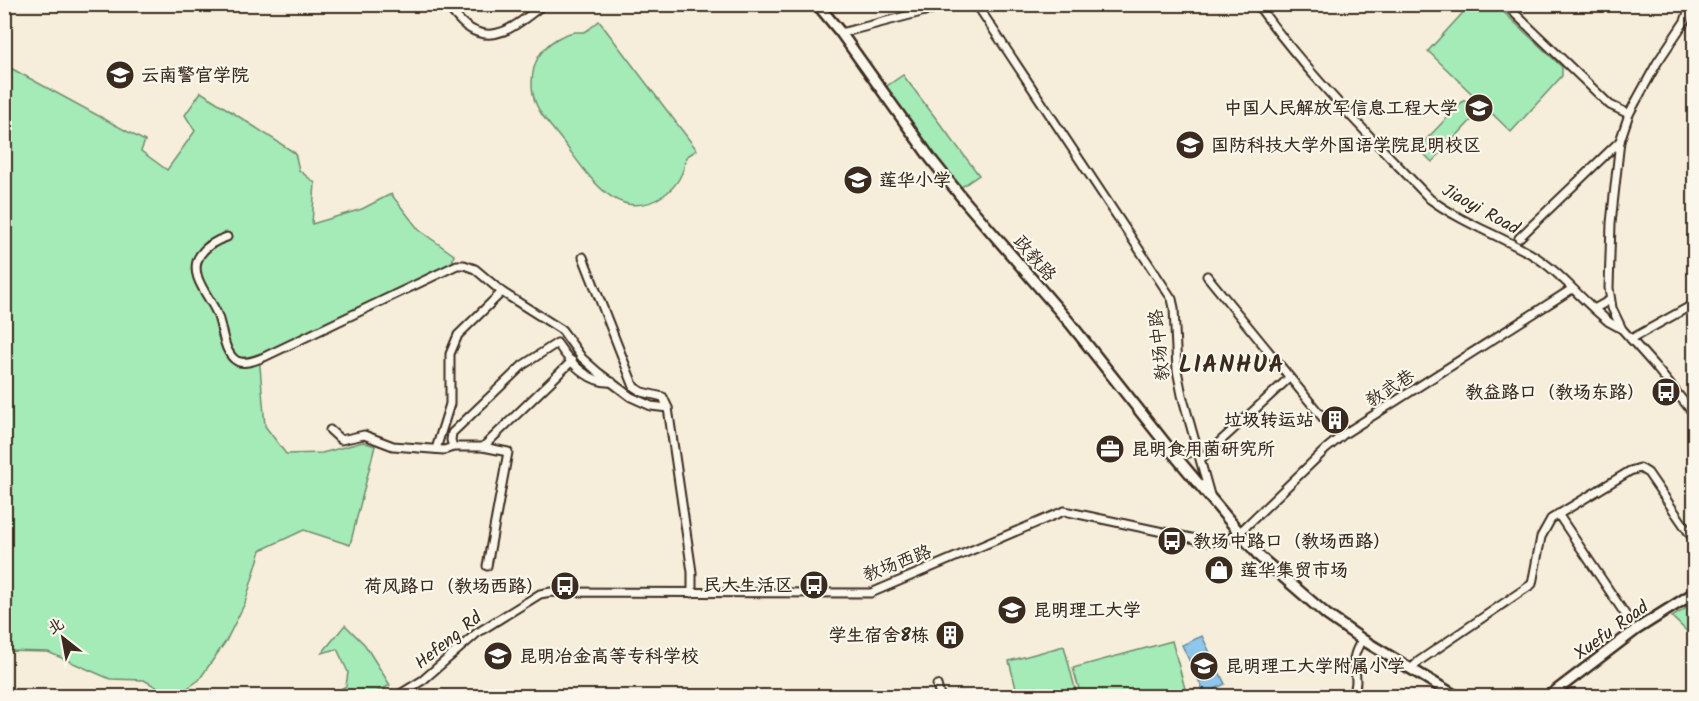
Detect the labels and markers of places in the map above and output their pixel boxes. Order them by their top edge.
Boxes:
school or university icon: 云南警官学院 [104,59,136,91]
place label: 云南警官学院 [141,62,249,91]
school or university icon: 中国人民解放军信息工程大学 [1463,92,1495,124]
place label: 中国人民解放军信息工程大学 [1224,95,1458,124]
school or university icon: 国防科技大学外国语学院昆明校区 [1174,129,1206,161]
place label: 国防科技大学外国语学院昆明校区 [1211,132,1481,161]
school or university icon: 莲华小学 [842,164,874,196]
place label: 莲华小学 [879,167,951,196]
bus stop icon: 教益路口（教场东路） [1650,376,1682,408]
place label: 教益路口（教场东路） [1465,379,1645,408]
building icon: 垃圾转运站 [1319,404,1351,436]
place label: 垃圾转运站 [1224,407,1314,436]
office icon: 昆明食用菌研究所 [1094,433,1126,465]
place label: 昆明食用菌研究所 [1131,436,1275,465]
bus stop icon: 教场中路口（教场西路） [1156,525,1188,557]
place label: 教场中路口（教场西路） [1193,528,1391,557]
shop icon: 莲华集贸市场 [1203,554,1235,586]
place label: 莲华集贸市场 [1240,557,1348,586]
bus stop icon: 民大生活区 [798,569,830,601]
bus stop icon: 荷风路口（教场西路） [549,570,581,602]
place label: 民大生活区 [703,572,793,601]
place label: 荷风路口（教场西路） [364,573,544,602]
school or university icon: 昆明理工大学 [996,594,1028,626]
place label: 昆明理工大学 [1033,597,1141,626]
building icon: 学生宿舍8栋 [934,619,966,651]
place label: 学生宿舍8栋 [828,622,929,651]
school or university icon: 昆明冶金高等专科学校 [482,640,514,672]
place label: 昆明冶金高等专科学校 [519,643,699,672]
school or university icon: 昆明理工大学附属小学 [1188,650,1220,682]
place label: 昆明理工大学附属小学 [1225,653,1405,682]

